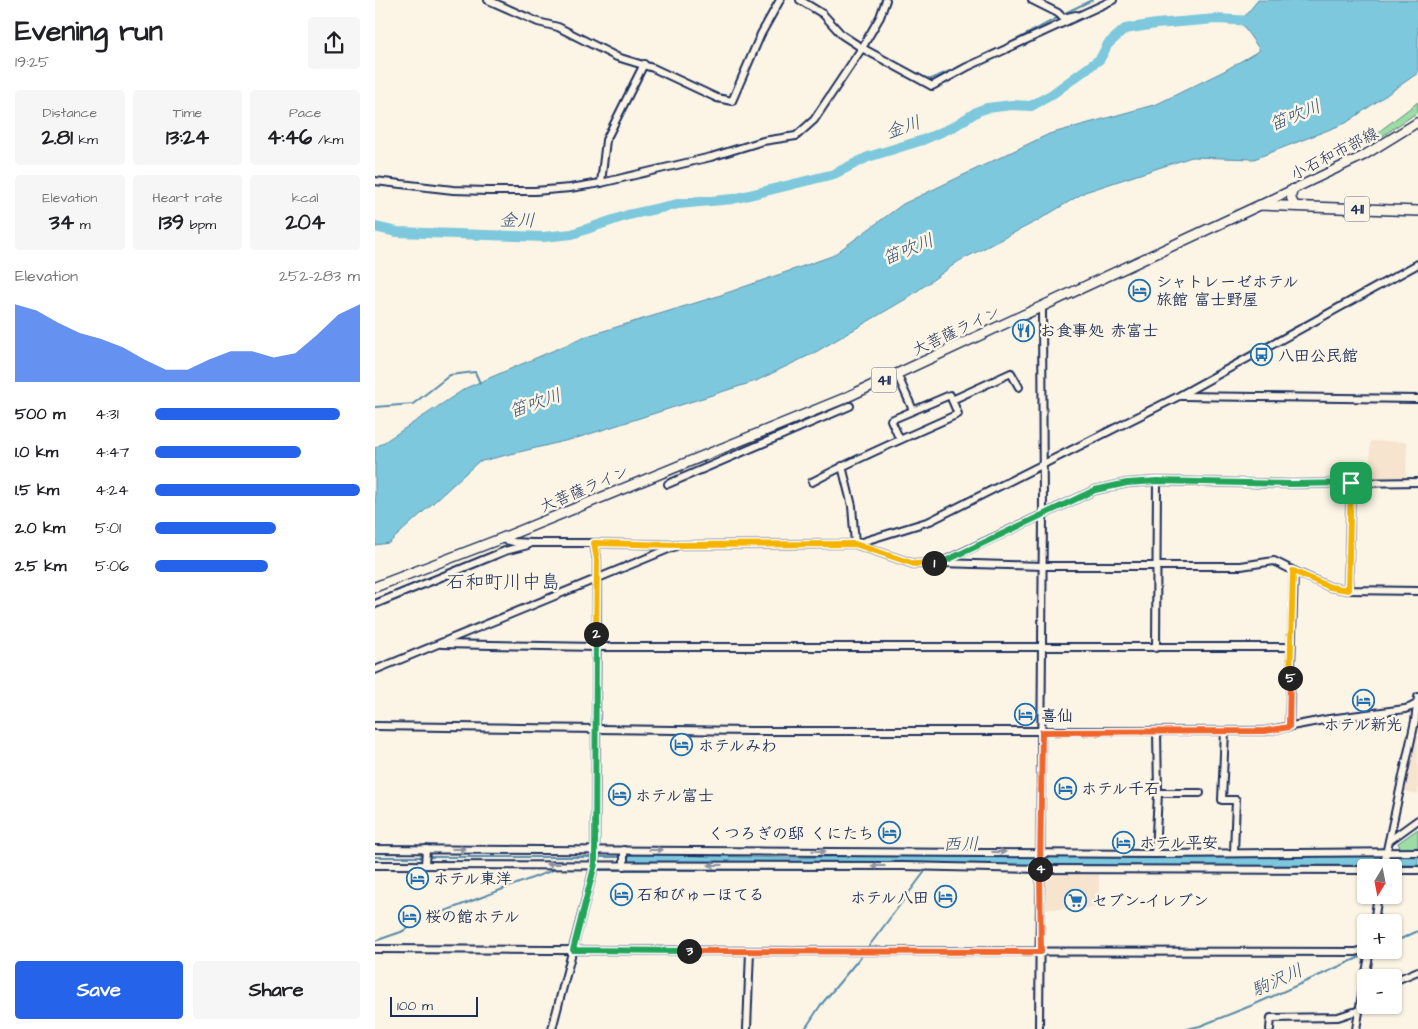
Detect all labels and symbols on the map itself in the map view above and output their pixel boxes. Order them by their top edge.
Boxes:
water label: 笛吹川 [1265,94,1325,137]
water label: 金川 [882,110,924,145]
street label: 小石和市部線 [1287,122,1382,185]
road number: 411 [1345,196,1369,222]
water label: 金川 [499,208,535,233]
water label: 笛吹川 [878,228,938,271]
place label: シャトレーゼホテル 旅館 富士野屋 [1156,271,1299,311]
hotel icon: シャトレーゼホテル 旅館 富士野屋 [1128,278,1152,302]
street label: 大菩薩ライン [909,301,1004,361]
restaurant icon: お食事処 赤富士 [1012,318,1036,342]
place label: お食事処 赤富士 [1040,320,1158,342]
bus stop icon: 八田公民館 [1250,343,1274,367]
place label: 八田公民館 [1278,345,1358,367]
road number: 411 [871,368,897,392]
water label: 笛吹川 [506,383,565,424]
street label: 大菩薩ライン [536,460,633,518]
pin [1330,462,1372,504]
pin: 1 [921,550,947,576]
district label: 石和町川中島 [446,569,560,596]
pin: 2 [583,622,609,646]
pin: 5 [1277,666,1303,690]
hotel icon: ホテル新光 [1351,688,1375,712]
hotel icon: 喜仙 [1013,703,1037,727]
place label: 喜仙 [1041,705,1073,727]
place label: ホテル新光 [1323,714,1403,736]
hotel icon: ホテルみわ [670,733,694,757]
place label: ホテルみわ [698,735,777,757]
hotel icon: ホテル千石 [1053,776,1077,800]
place label: ホテル千石 [1081,778,1160,800]
hotel icon: ホテル富士 [607,783,631,807]
place label: ホテル富士 [635,785,714,807]
hotel icon: くつろぎの邸 くにたち [878,821,902,845]
place label: くつろぎの邸 くにたち [708,823,874,845]
hotel icon: ホテル平安 [1111,830,1135,854]
water label: 西川 [943,832,979,857]
place label: ホテル平安 [1139,832,1218,854]
one-way arrow [451,845,467,853]
one-way arrow [648,846,664,854]
one-way arrow [811,847,827,855]
one-way arrow [991,848,1007,856]
pin: 4 [1027,856,1053,882]
north arrow [1357,859,1403,904]
one-way arrow [545,860,561,868]
one-way arrow [707,861,723,869]
one-way arrow [870,862,886,870]
hotel icon: ホテル東洋 [405,866,429,890]
place label: ホテル東洋 [433,868,512,890]
hotel icon: 石和びゅーほてる [609,882,633,906]
place label: 石和びゅーほてる [637,884,765,906]
hotel icon: ホテル八田 [933,885,957,909]
place label: ホテル八田 [850,887,929,909]
supermarket icon: セブン-イレブン [1064,888,1088,912]
place label: セブン-イレブン [1092,890,1209,912]
hotel icon: 桜の館ホテル [397,904,421,928]
place label: 桜の館ホテル [425,906,520,928]
pin: 3 [677,938,701,964]
water label: 駒沢川 [1247,958,1307,1003]
scale bar [390,994,477,1017]

